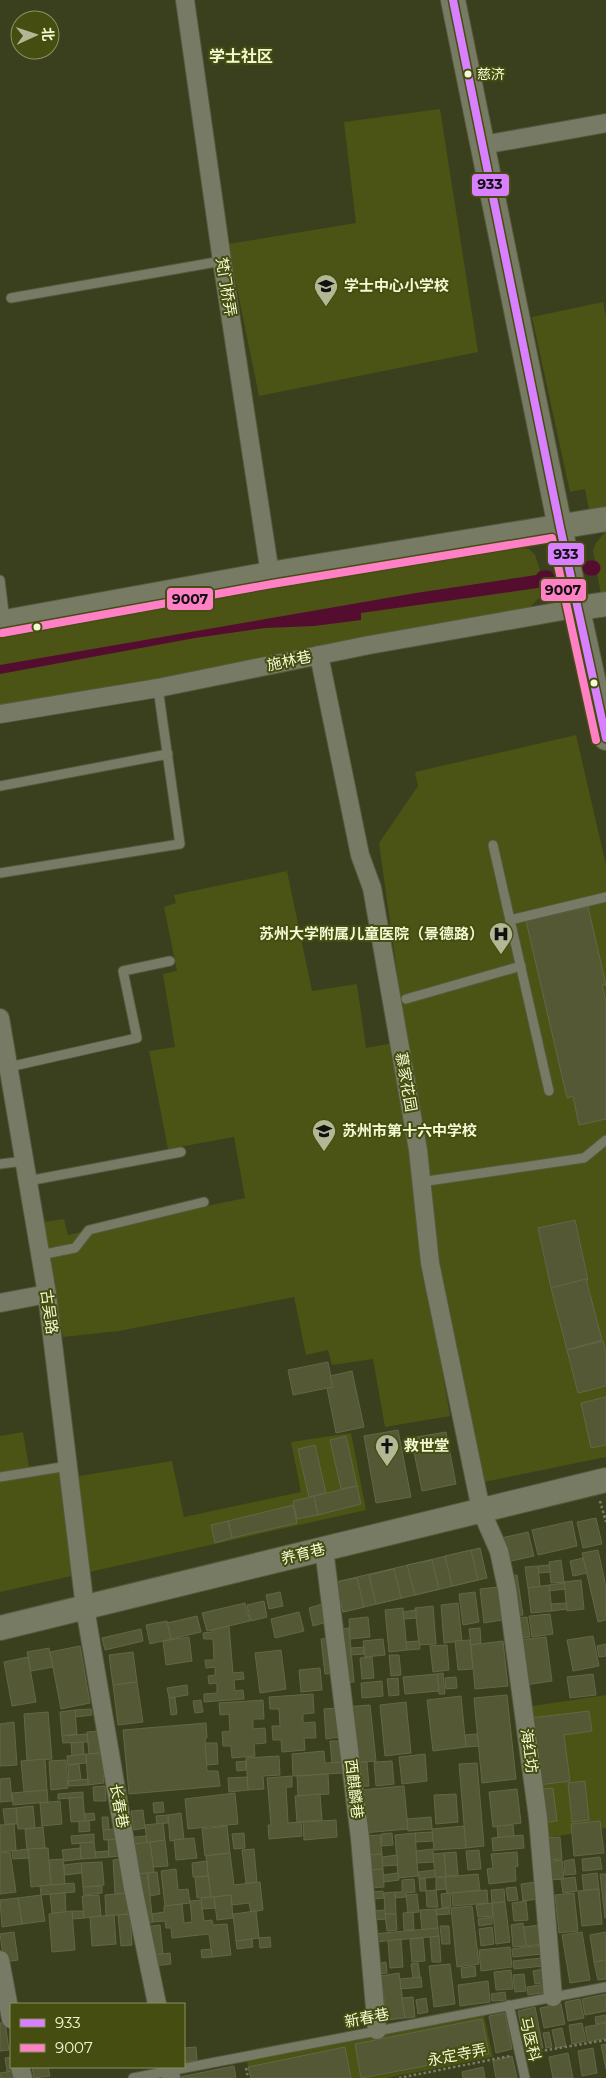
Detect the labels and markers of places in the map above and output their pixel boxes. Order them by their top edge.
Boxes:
place label: 慈济 [477,65,505,83]
marker: 慈济 [463,69,473,79]
school or university icon: 学士中心小学校 [313,273,339,307]
place label: 学士中心小学校 [344,276,449,295]
unlabelled marker [32,622,42,632]
unlabelled marker [589,678,599,688]
hospital icon: 苏州大学附属儿童医院（景德路） [488,921,514,955]
place label: 苏州大学附属儿童医院（景德路） [259,924,484,943]
school or university icon: 苏州市第十六中学校 [311,1118,337,1152]
place label: 苏州市第十六中学校 [342,1121,477,1140]
church icon: 救世堂 [374,1433,400,1467]
place label: 救世堂 [404,1436,449,1455]

